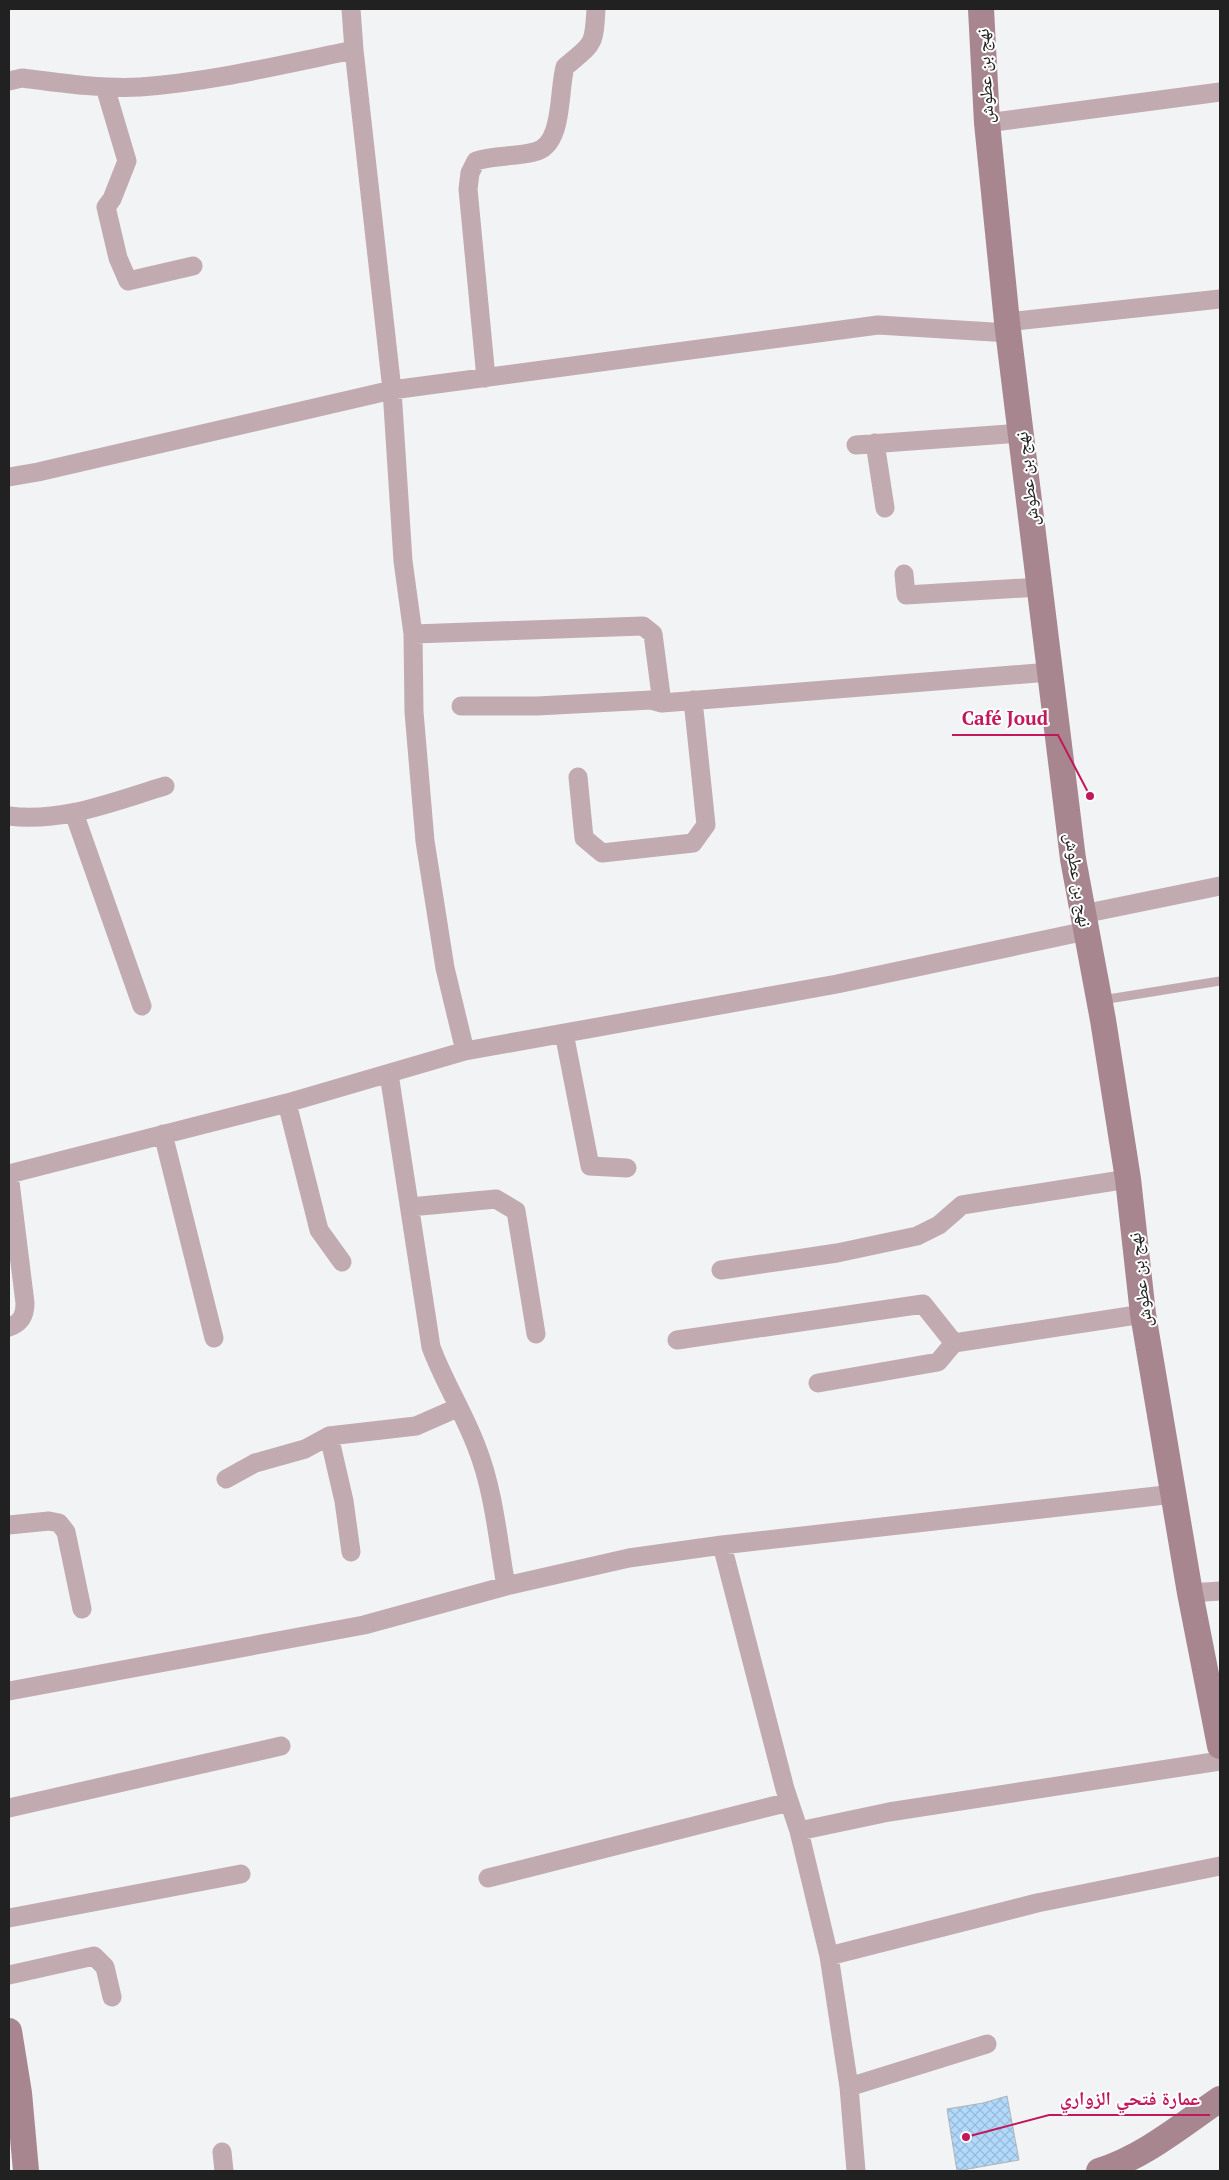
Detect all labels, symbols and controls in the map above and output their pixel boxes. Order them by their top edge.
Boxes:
street label: نهج بن عطوش [970,28,999,124]
street label: نهج بن عطوش [1008,430,1045,528]
callout: Café Joud [952,701,1058,735]
text: Café Joud [962,705,1049,730]
street label: نهج بن عطوش [1059,831,1098,929]
street label: نهج بن عطوش [1121,1231,1158,1329]
callout: عمارة فتحي الزواري [1049,2081,1210,2115]
text: عمارة فتحي الزواري [1060,2085,1200,2114]

